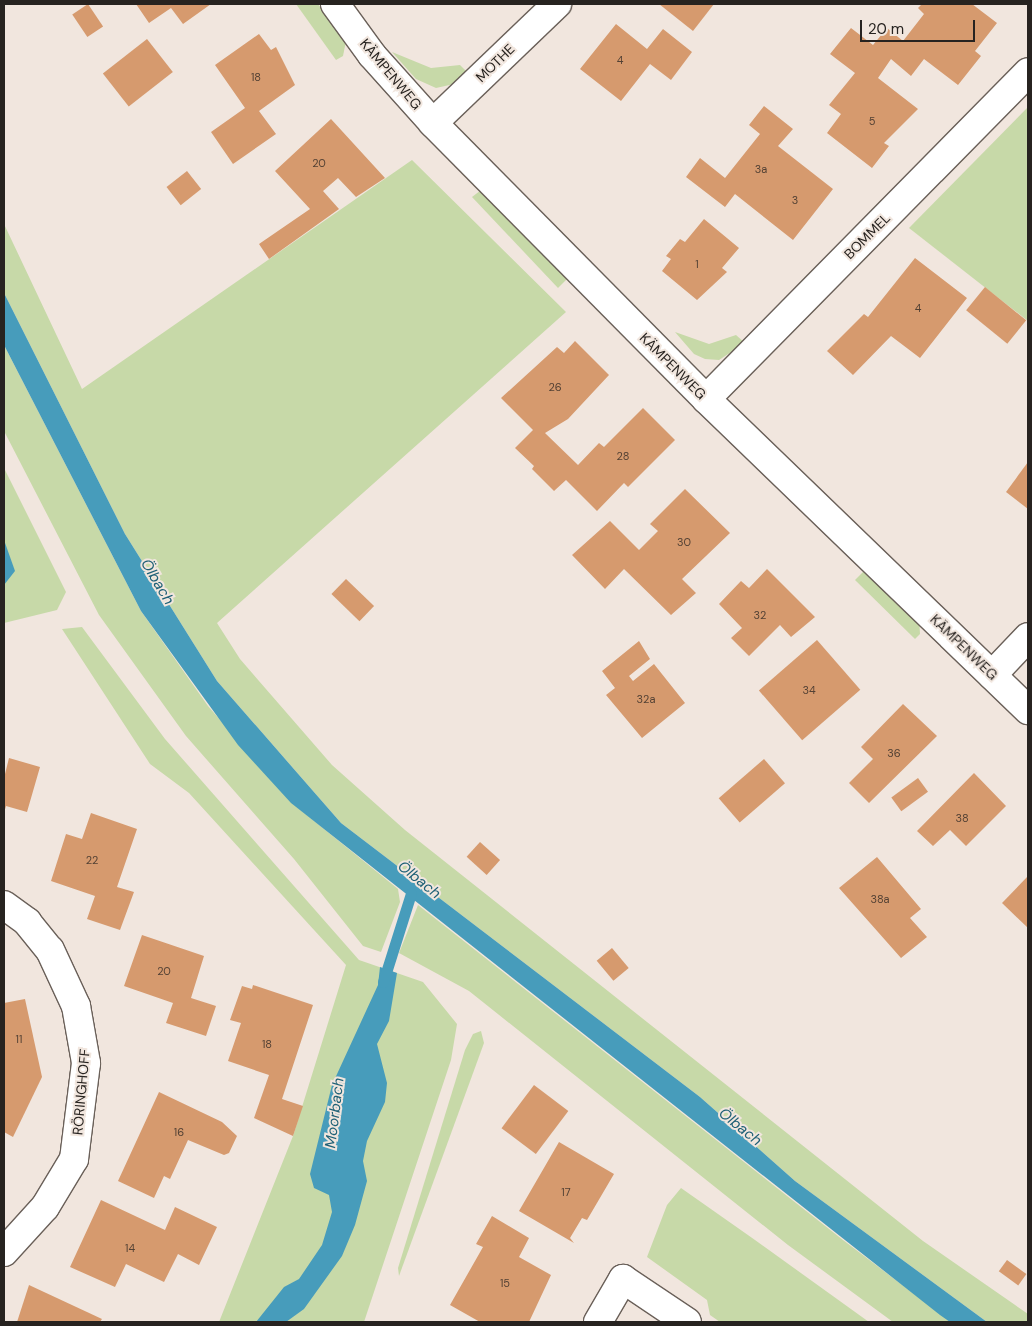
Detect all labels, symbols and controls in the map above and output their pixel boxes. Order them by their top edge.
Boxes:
scale bar [862,10,977,42]
text: 20 m [868,19,904,39]
street label: KÄMPENWEG [357,35,425,113]
street label: MOTHE [472,40,518,86]
house number: 4 [617,53,623,67]
house number: 18 [251,70,261,84]
house number: 5 [869,114,875,128]
house number: 20 [312,156,326,170]
house number: 3a [755,162,767,176]
house number: 3 [792,193,798,207]
street label: BOMMEL [841,210,893,262]
house number: 1 [695,257,699,271]
house number: 4 [915,301,921,315]
street label: KÄMPENWEG [636,329,710,403]
house number: 26 [548,380,562,394]
house number: 28 [617,449,629,463]
house number: 30 [677,535,691,549]
water label: Ölbach [136,556,178,608]
house number: 32 [754,608,766,622]
street label: KÄMPENWEG [927,611,1001,683]
house number: 34 [802,683,816,697]
house number: 32a [637,692,655,706]
house number: 36 [887,746,901,760]
house number: 38 [955,811,969,825]
house number: 22 [86,853,98,867]
water label: Ölbach [394,857,444,903]
house number: 38a [870,892,890,906]
house number: 20 [157,964,171,978]
house number: 11 [16,1032,22,1046]
house number: 18 [262,1037,272,1051]
street label: RÖRINGHOFF [69,1048,93,1136]
water label: Moorbach [322,1077,348,1149]
water label: Ölbach [715,1104,765,1150]
house number: 16 [174,1125,184,1139]
house number: 17 [561,1185,571,1199]
house number: 14 [125,1241,135,1255]
house number: 15 [500,1276,510,1290]

